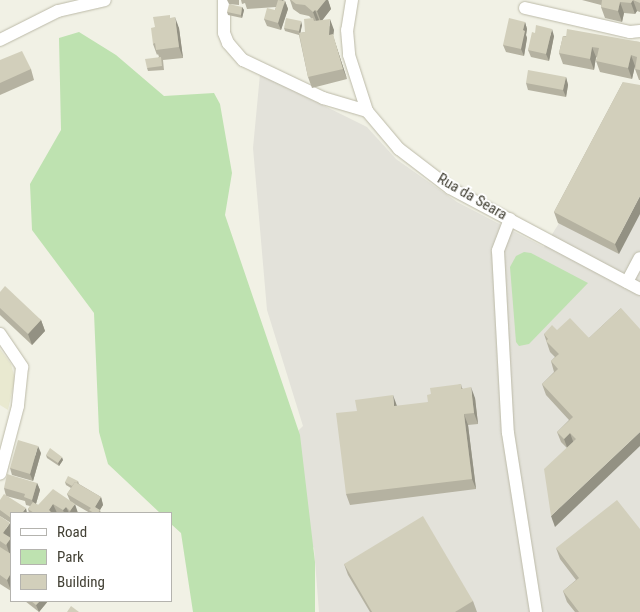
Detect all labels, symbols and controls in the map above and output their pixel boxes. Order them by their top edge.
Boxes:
street label: Rua da Seara [434,170,510,224]
legend [10,512,172,602]
text: Road [57,523,87,541]
text: Park [57,548,84,566]
text: Building [57,573,105,591]

